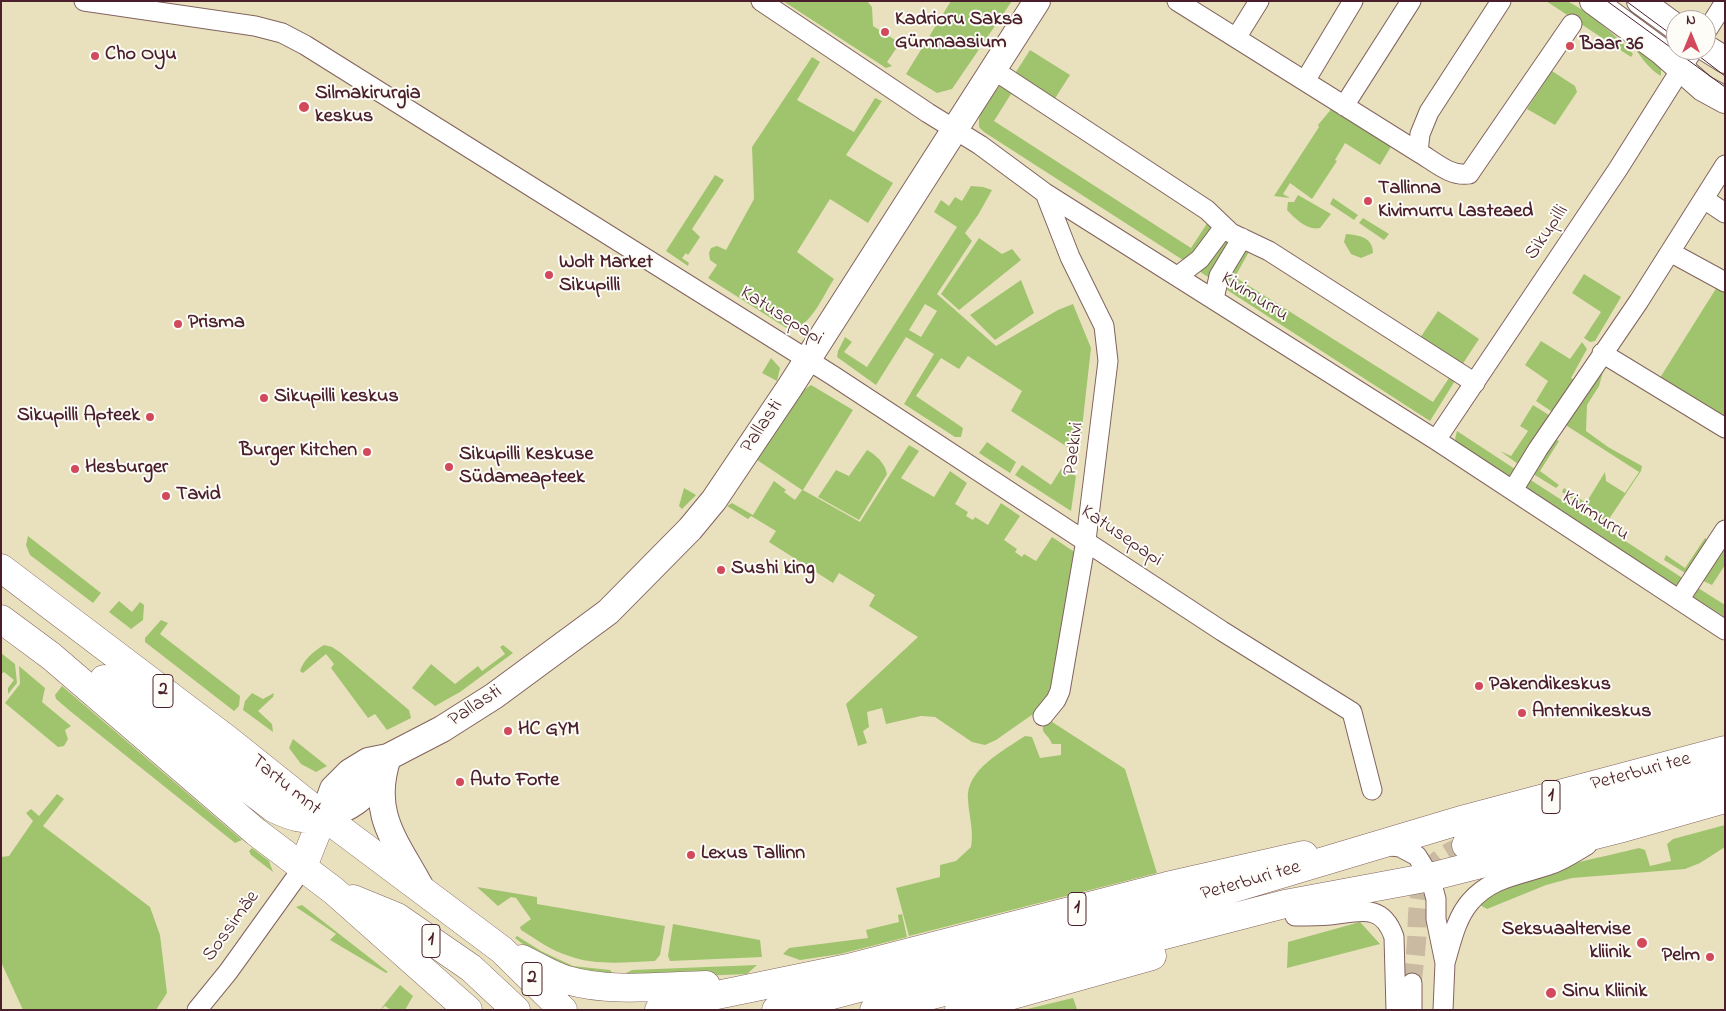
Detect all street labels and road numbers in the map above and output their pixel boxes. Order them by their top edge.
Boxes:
street label: Sikupilli [1521,201,1575,265]
street label: Kivimurru [1216,268,1292,328]
street label: Katusepapi [735,282,827,352]
street label: Pallasti [736,396,790,458]
street label: Paekivi [1060,421,1090,477]
street label: Kivimurru [1557,486,1633,548]
street label: Katusepapi [1075,501,1167,573]
road number: 2 [153,674,173,708]
street label: Pallasti [445,681,507,733]
street label: Peterburi tee [1588,748,1694,798]
street label: Tartu mnt [245,750,325,822]
road number: 1 [1542,780,1560,814]
street label: Peterburi tee [1198,856,1304,908]
street label: Sossimäe [198,887,266,967]
road number: 1 [1068,892,1086,926]
road number: 1 [422,924,440,958]
road number: 2 [522,962,542,996]

